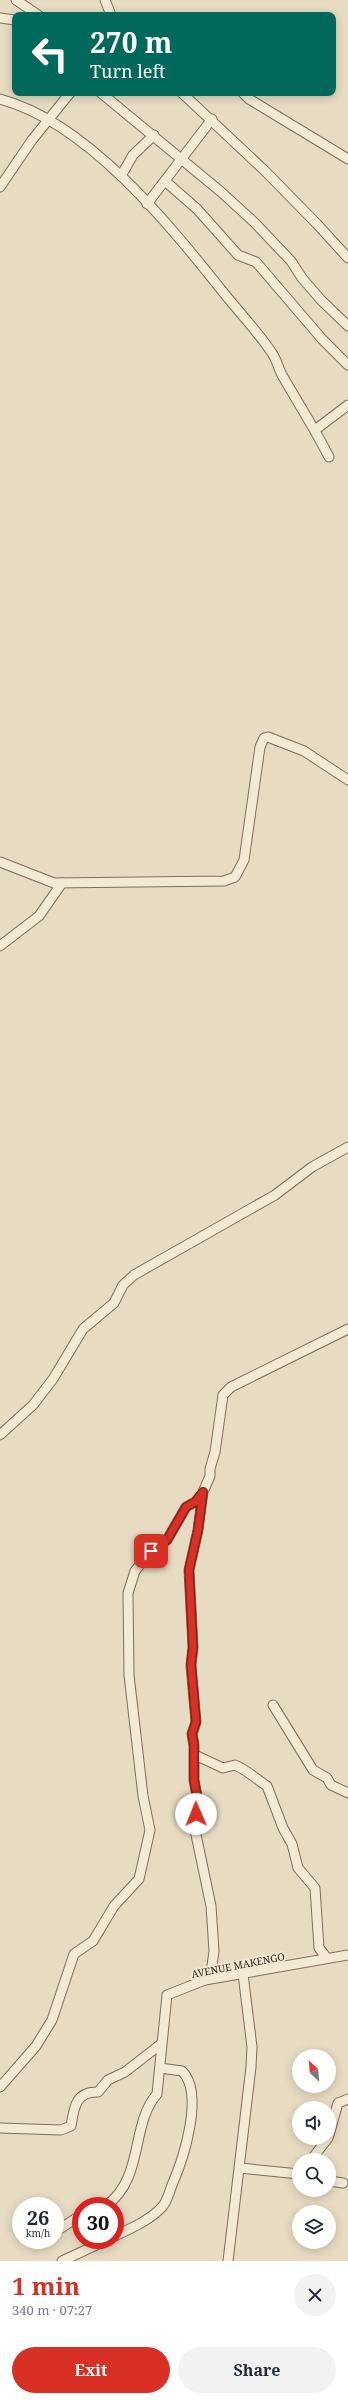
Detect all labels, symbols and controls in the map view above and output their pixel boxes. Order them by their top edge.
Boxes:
text: 270 m [90,23,172,61]
icon: left [24,28,76,80]
text: Turn left [90,59,165,83]
pin [134,1534,168,1568]
icon: arrive [140,1540,162,1562]
position arrow [175,1793,217,1835]
street label: AVENUE MAKENGO [190,1949,286,1981]
north arrow [292,2049,336,2093]
map controls [292,2049,336,2249]
button: sound [292,2101,336,2145]
button: search [292,2153,336,2197]
speed limit sign: 30 [72,2197,124,2249]
text: 26 [27,2204,49,2231]
button: layers [292,2205,336,2249]
text: km/h [26,2226,50,2240]
text: 1 min [12,2269,80,2302]
button: close [294,2274,336,2316]
text: 340 m · 07:27 [12,2301,92,2319]
button: Exit [12,2347,170,2393]
button: Share [178,2347,336,2393]

